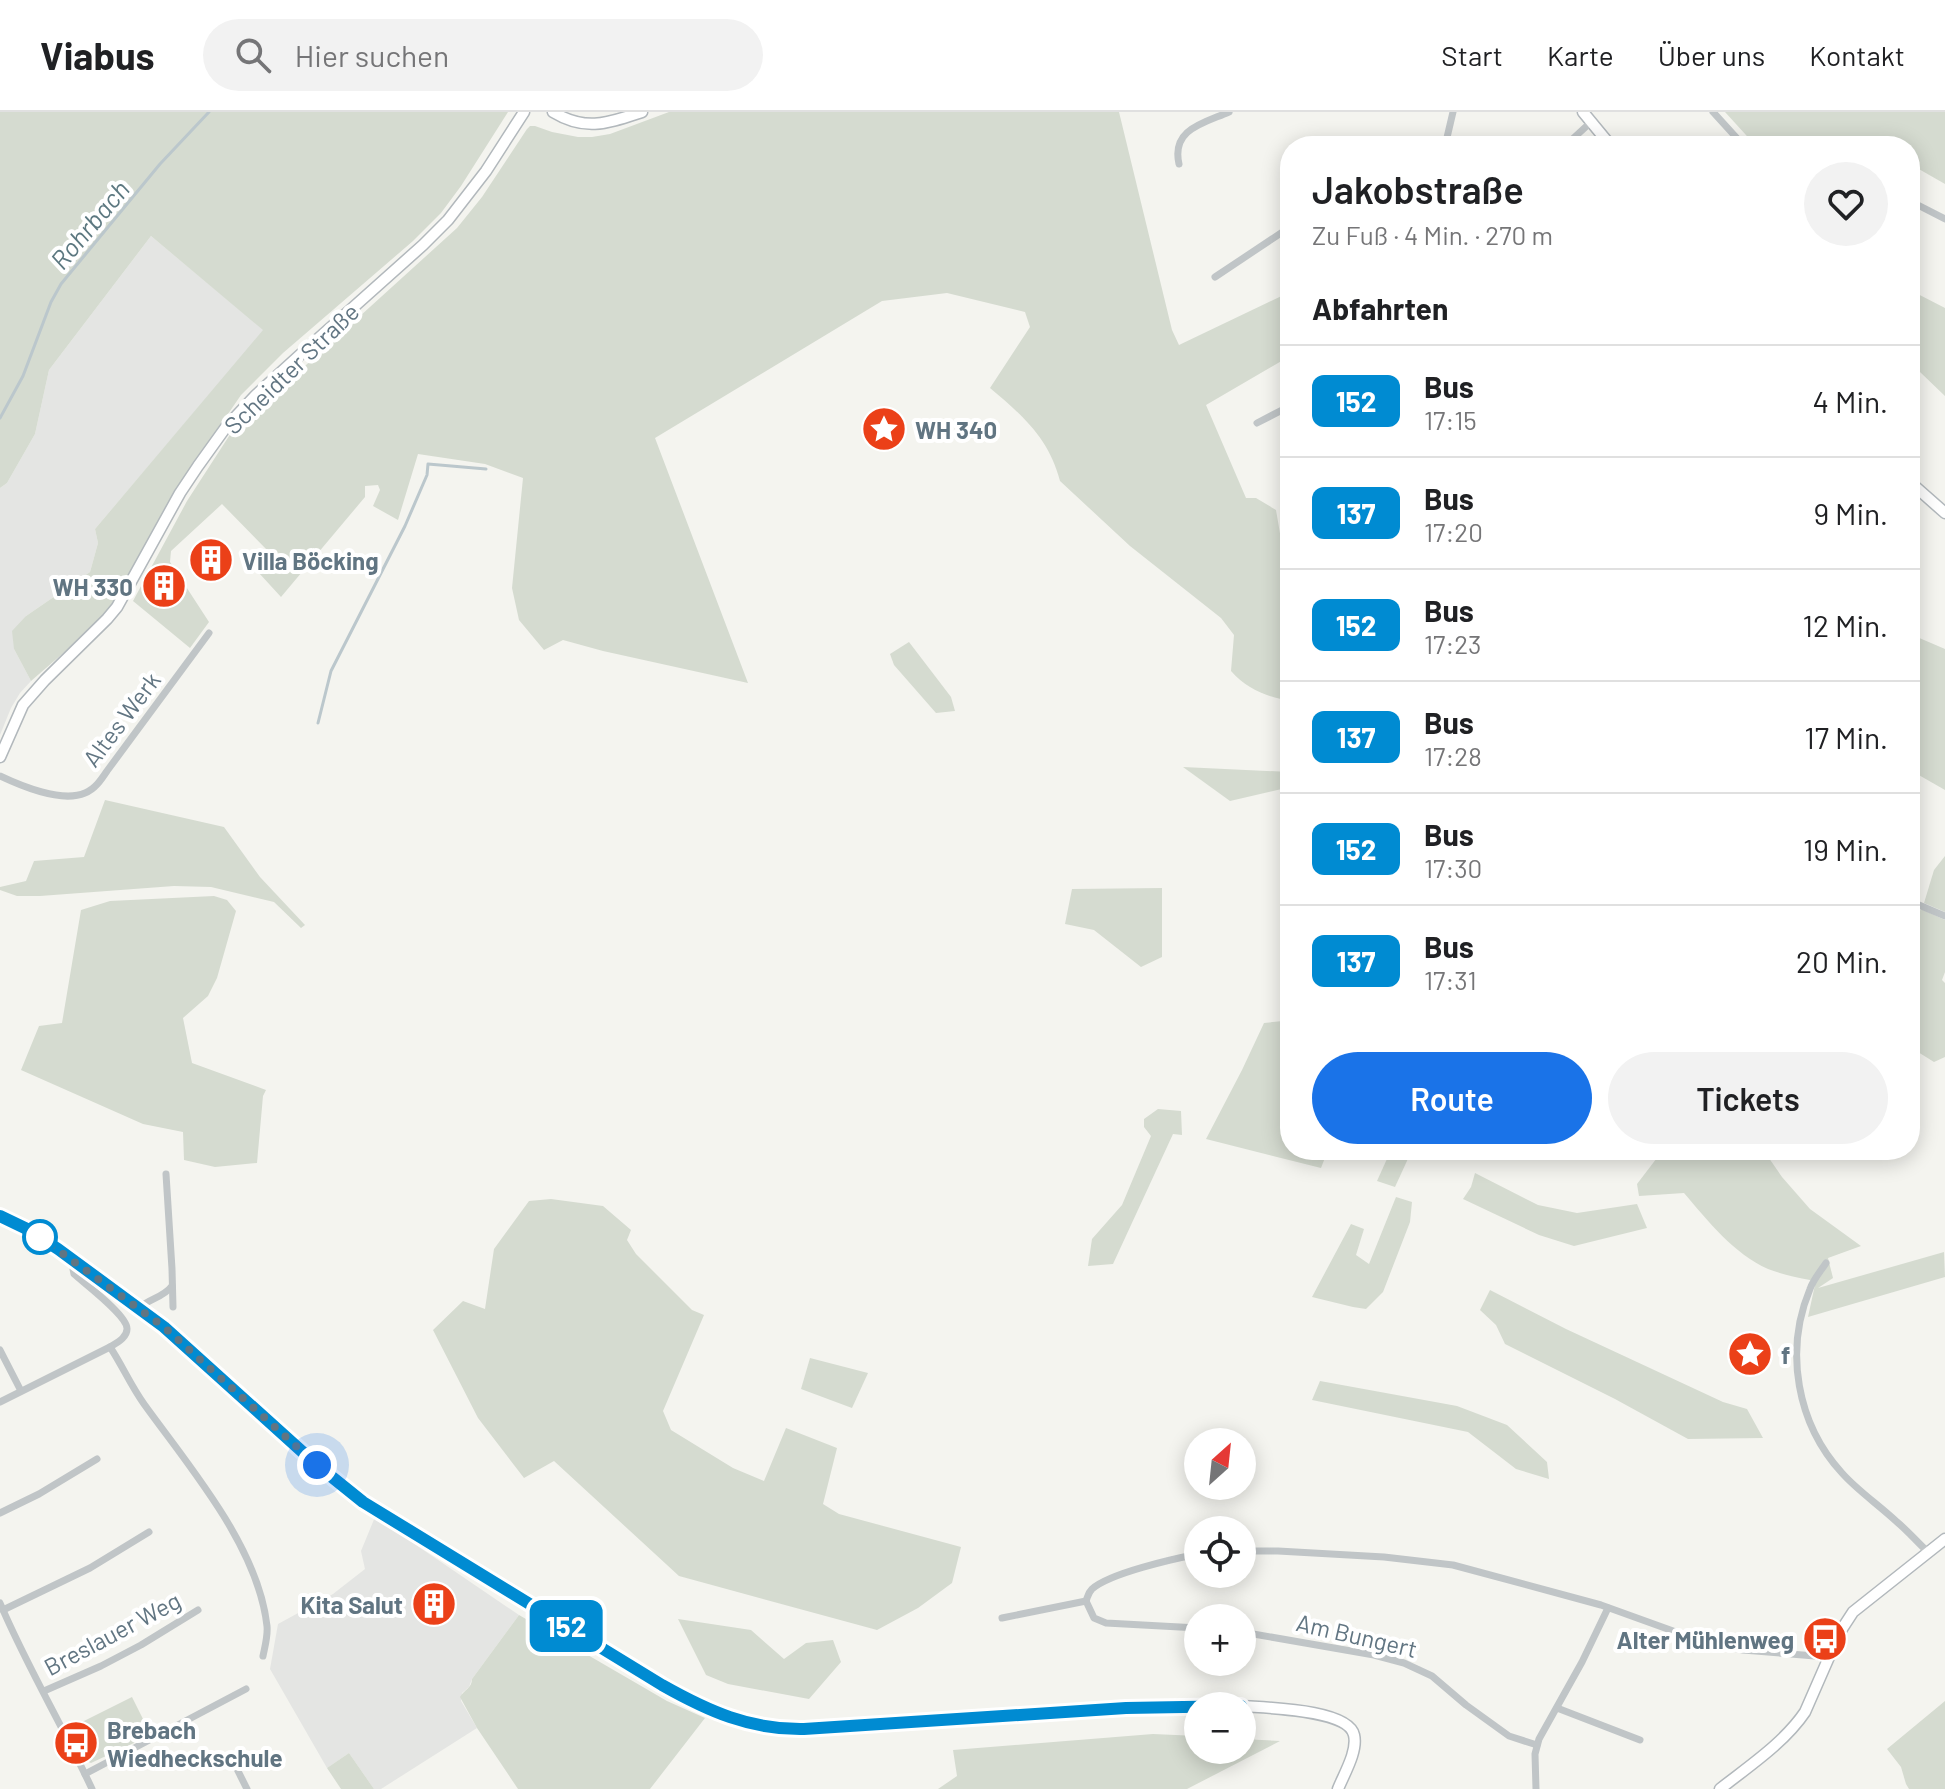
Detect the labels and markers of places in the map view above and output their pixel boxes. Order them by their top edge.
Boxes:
place icon: WH 340 [860,405,908,453]
place label: WH 340 [915,415,997,444]
building icon: Villa Böcking [187,536,235,584]
place label: Villa Böcking [242,546,379,575]
building icon: WH 330 [140,562,188,610]
place label: WH 330 [52,572,133,601]
unlabelled marker [23,1220,57,1254]
place icon: f [1726,1330,1774,1378]
place label: f [1781,1340,1790,1369]
building icon: Kita Salut [410,1580,458,1628]
place label: Kita Salut [300,1590,403,1619]
bus stop icon: Alter Mühlenweg [1801,1615,1849,1663]
place label: Alter Mühlenweg [1617,1625,1794,1654]
place label: Brebach Wiedheckschule [107,1715,283,1772]
bus stop icon: Brebach Wiedheckschule [52,1719,100,1767]

